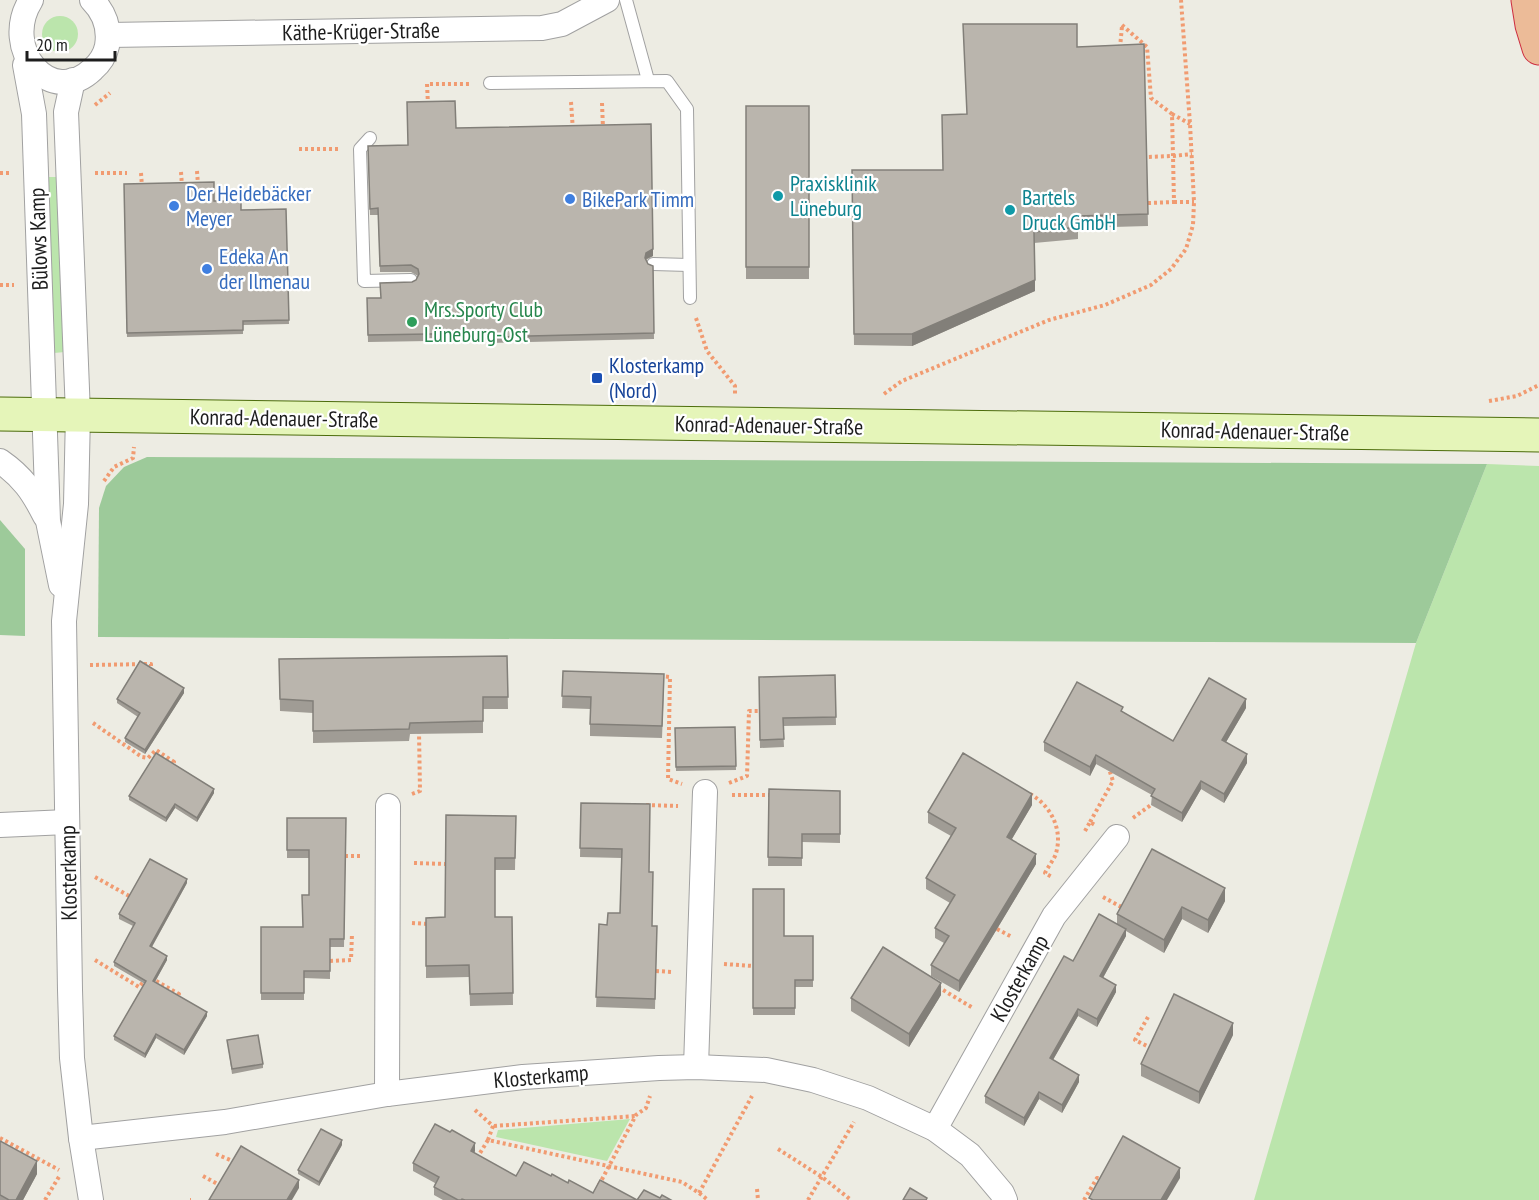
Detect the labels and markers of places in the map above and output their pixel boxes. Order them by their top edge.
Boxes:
place label: Praxisklinik Lüneburg [790,169,877,222]
place label: Der Heidebäcker Meyer [186,179,311,232]
place label: Bartels Druck GmbH [1022,183,1116,236]
place label: BikePark Timm [582,185,694,213]
marker: Praxisklinik Lüneburg [771,189,785,203]
marker: BikePark Timm [563,192,577,206]
marker: Der Heidebäcker Meyer [167,199,181,213]
marker: Bartels Druck GmbH [1003,203,1017,217]
place label: Edeka An der Ilmenau [219,242,310,295]
marker: Edeka An der Ilmenau [200,262,214,276]
place label: Mrs.Sporty Club Lüneburg-Ost [424,295,543,348]
marker: Mrs.Sporty Club Lüneburg-Ost [405,315,419,329]
place label: Klosterkamp (Nord) [609,351,704,404]
marker: Klosterkamp (Nord) [590,371,604,385]

